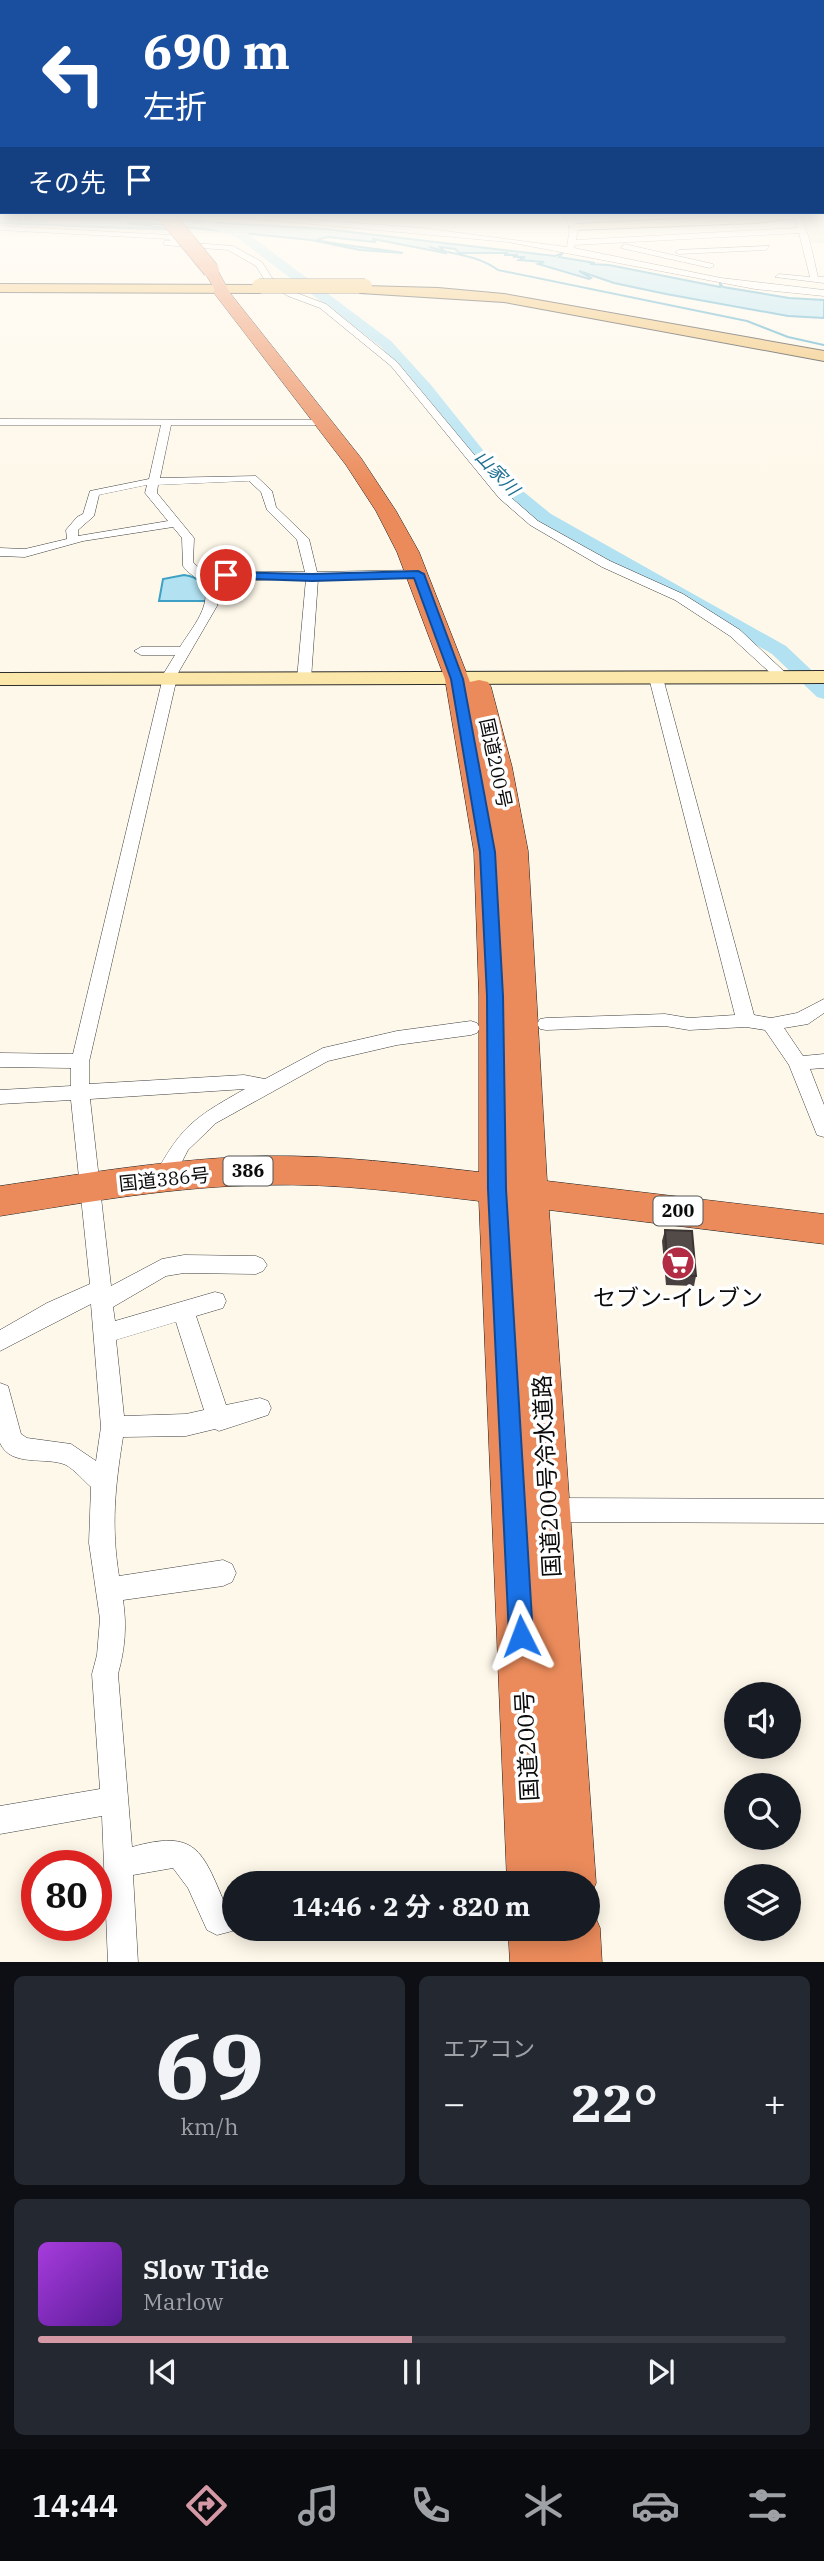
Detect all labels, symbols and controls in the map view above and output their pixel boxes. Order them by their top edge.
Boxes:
text: 690 m [143,19,290,82]
icon: left [28,28,119,119]
text: 左折 [143,85,207,127]
icon: arrive [120,161,158,199]
text: その先 [28,165,106,199]
water label: 山家川 [470,445,526,502]
pin [196,545,256,605]
icon: arrive [207,556,245,594]
street label: 国道200号 [475,716,517,810]
road number: 386 [224,1156,272,1186]
street label: 国道386号 [117,1162,211,1196]
road number: 200 [654,1196,702,1226]
supermarket icon: セブン-イレブン [659,1244,697,1282]
place label: セブン-イレブン [593,1282,763,1312]
street label: 国道200号冷水道路 [526,1374,566,1578]
position arrow [484,1599,558,1673]
map controls [724,1682,801,1941]
button: sound [724,1682,801,1759]
street label: 国道200号 [508,1690,544,1802]
button: search [724,1773,801,1850]
speed limit sign: 80 [21,1850,112,1941]
button: layers [724,1864,801,1941]
text: 14:46 · 2 分 · 820 m [292,1889,530,1923]
text: 69 [155,2006,264,2124]
text: エアコン [443,2033,535,2063]
text: 22° [571,2069,658,2136]
text: − [443,2078,466,2127]
text: + [763,2078,786,2127]
text: km/h [180,2111,239,2141]
text: Slow Tide [143,2252,269,2286]
text: Marlow [143,2286,223,2316]
icon: previous [144,2353,182,2391]
icon: pause [393,2353,431,2391]
icon: next [642,2353,680,2391]
icon: directions [182,2481,231,2530]
icon: music [294,2481,343,2530]
icon: phone [406,2481,455,2530]
icon: climate [519,2481,568,2530]
icon: car [631,2481,680,2530]
icon: filters [743,2481,792,2530]
text: 14:44 [32,2484,118,2526]

